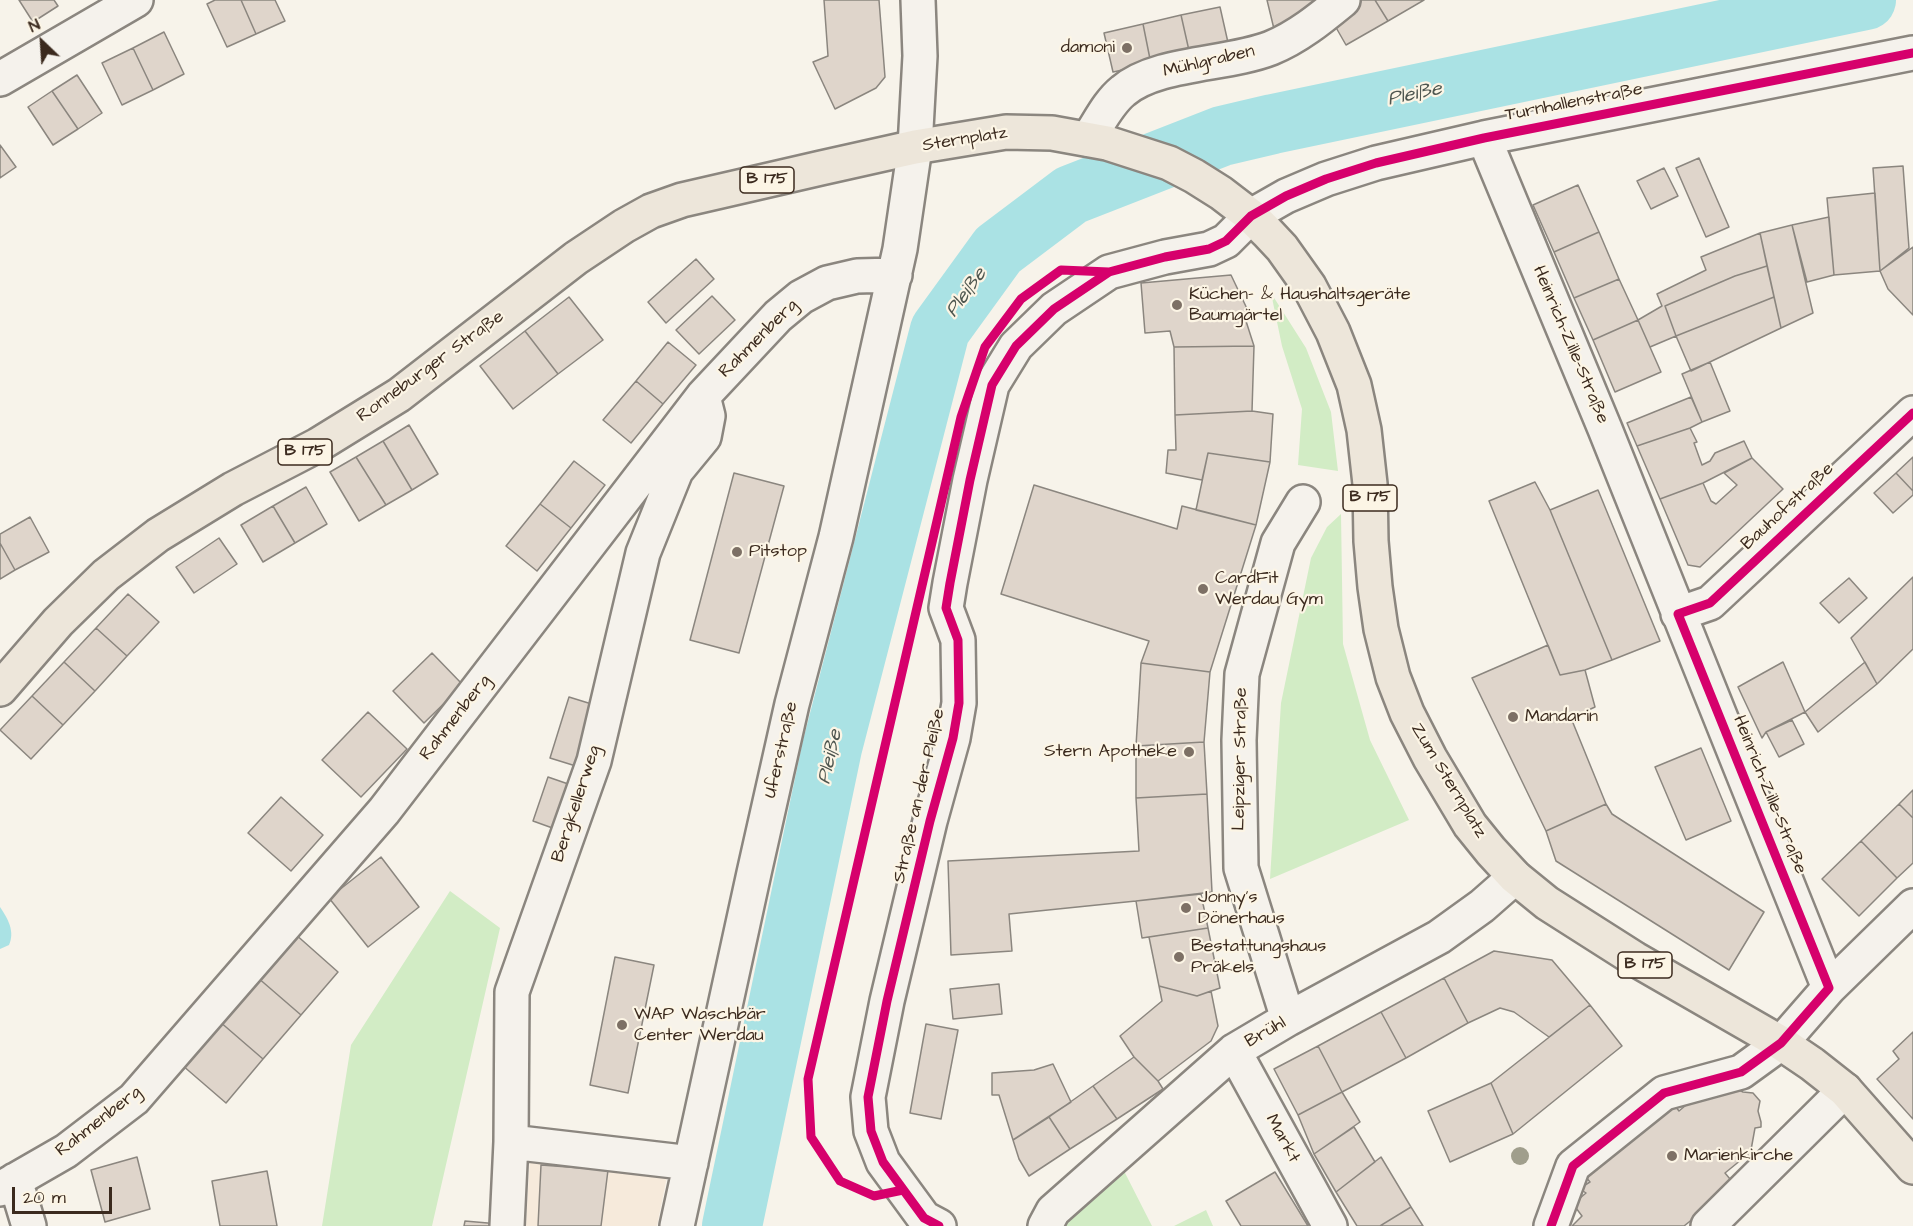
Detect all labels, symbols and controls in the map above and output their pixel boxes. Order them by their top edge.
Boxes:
north arrow [12,12,72,72]
text: N [25,14,44,38]
place label: damoni [1061,37,1115,59]
marker: damoni [1120,41,1134,55]
street label: Mühlgraben [1161,41,1257,83]
water label: Pleiße [1386,78,1444,112]
street label: Turnhallenstraße [1503,79,1645,127]
street label: Sternplatz [921,123,1009,157]
road number: B 175 [740,167,794,193]
street label: Heinrich-Zille-Straße [1527,263,1613,427]
water label: Pleiße [941,264,993,322]
place label: Küchen- & Haushaltsgeräte Baumgärtel [1189,284,1411,326]
street label: Rahmenberg [715,295,803,383]
marker: Küchen- & Haushaltsgeräte Baumgärtel [1170,298,1184,312]
street label: Ronneburger Straße [353,306,509,428]
road number: B 175 [278,439,332,465]
street label: Bauhofstraße [1737,459,1839,555]
road number: B 175 [1343,485,1397,511]
place label: Pitstop [749,541,807,563]
marker: Pitstop [730,545,744,559]
place label: CardFit Werdau Gym [1215,568,1323,610]
marker: CardFit Werdau Gym [1196,582,1210,596]
street label: Rahmenberg [416,671,496,765]
street label: Leipziger Straße [1229,687,1253,831]
street label: Uferstraße [760,700,804,800]
place label: Mandarin [1525,706,1598,728]
street label: Straße an der Pleiße [889,707,951,885]
marker: Mandarin [1506,710,1520,724]
street label: Heinrich-Zille-Straße [1727,713,1811,877]
street label: Zum Sternplatz [1405,720,1491,842]
water label: Pleiße [813,728,849,786]
place label: Stern Apotheke [1044,741,1177,763]
street label: Bergkellerweg [548,743,606,865]
marker: Stern Apotheke [1182,745,1196,759]
place label: Jonny's Dönerhaus [1198,887,1285,930]
marker: Jonny's Dönerhaus [1179,901,1193,915]
place label: Bestattungshaus Präkels [1191,936,1326,978]
marker: Bestattungshaus Präkels [1172,950,1186,964]
road number: B 175 [1618,952,1672,978]
place label: WAP Waschbär Center Werdau [634,1004,766,1046]
street label: Brühl [1242,1013,1290,1053]
marker: WAP Waschbär Center Werdau [615,1018,629,1032]
street label: Rahmenberg [52,1082,146,1162]
street label: Markt [1260,1111,1304,1167]
place label: Marienkirche [1684,1145,1793,1167]
marker: Marienkirche [1665,1149,1679,1163]
scale bar [15,1175,116,1213]
text: 20 m [23,1185,66,1210]

